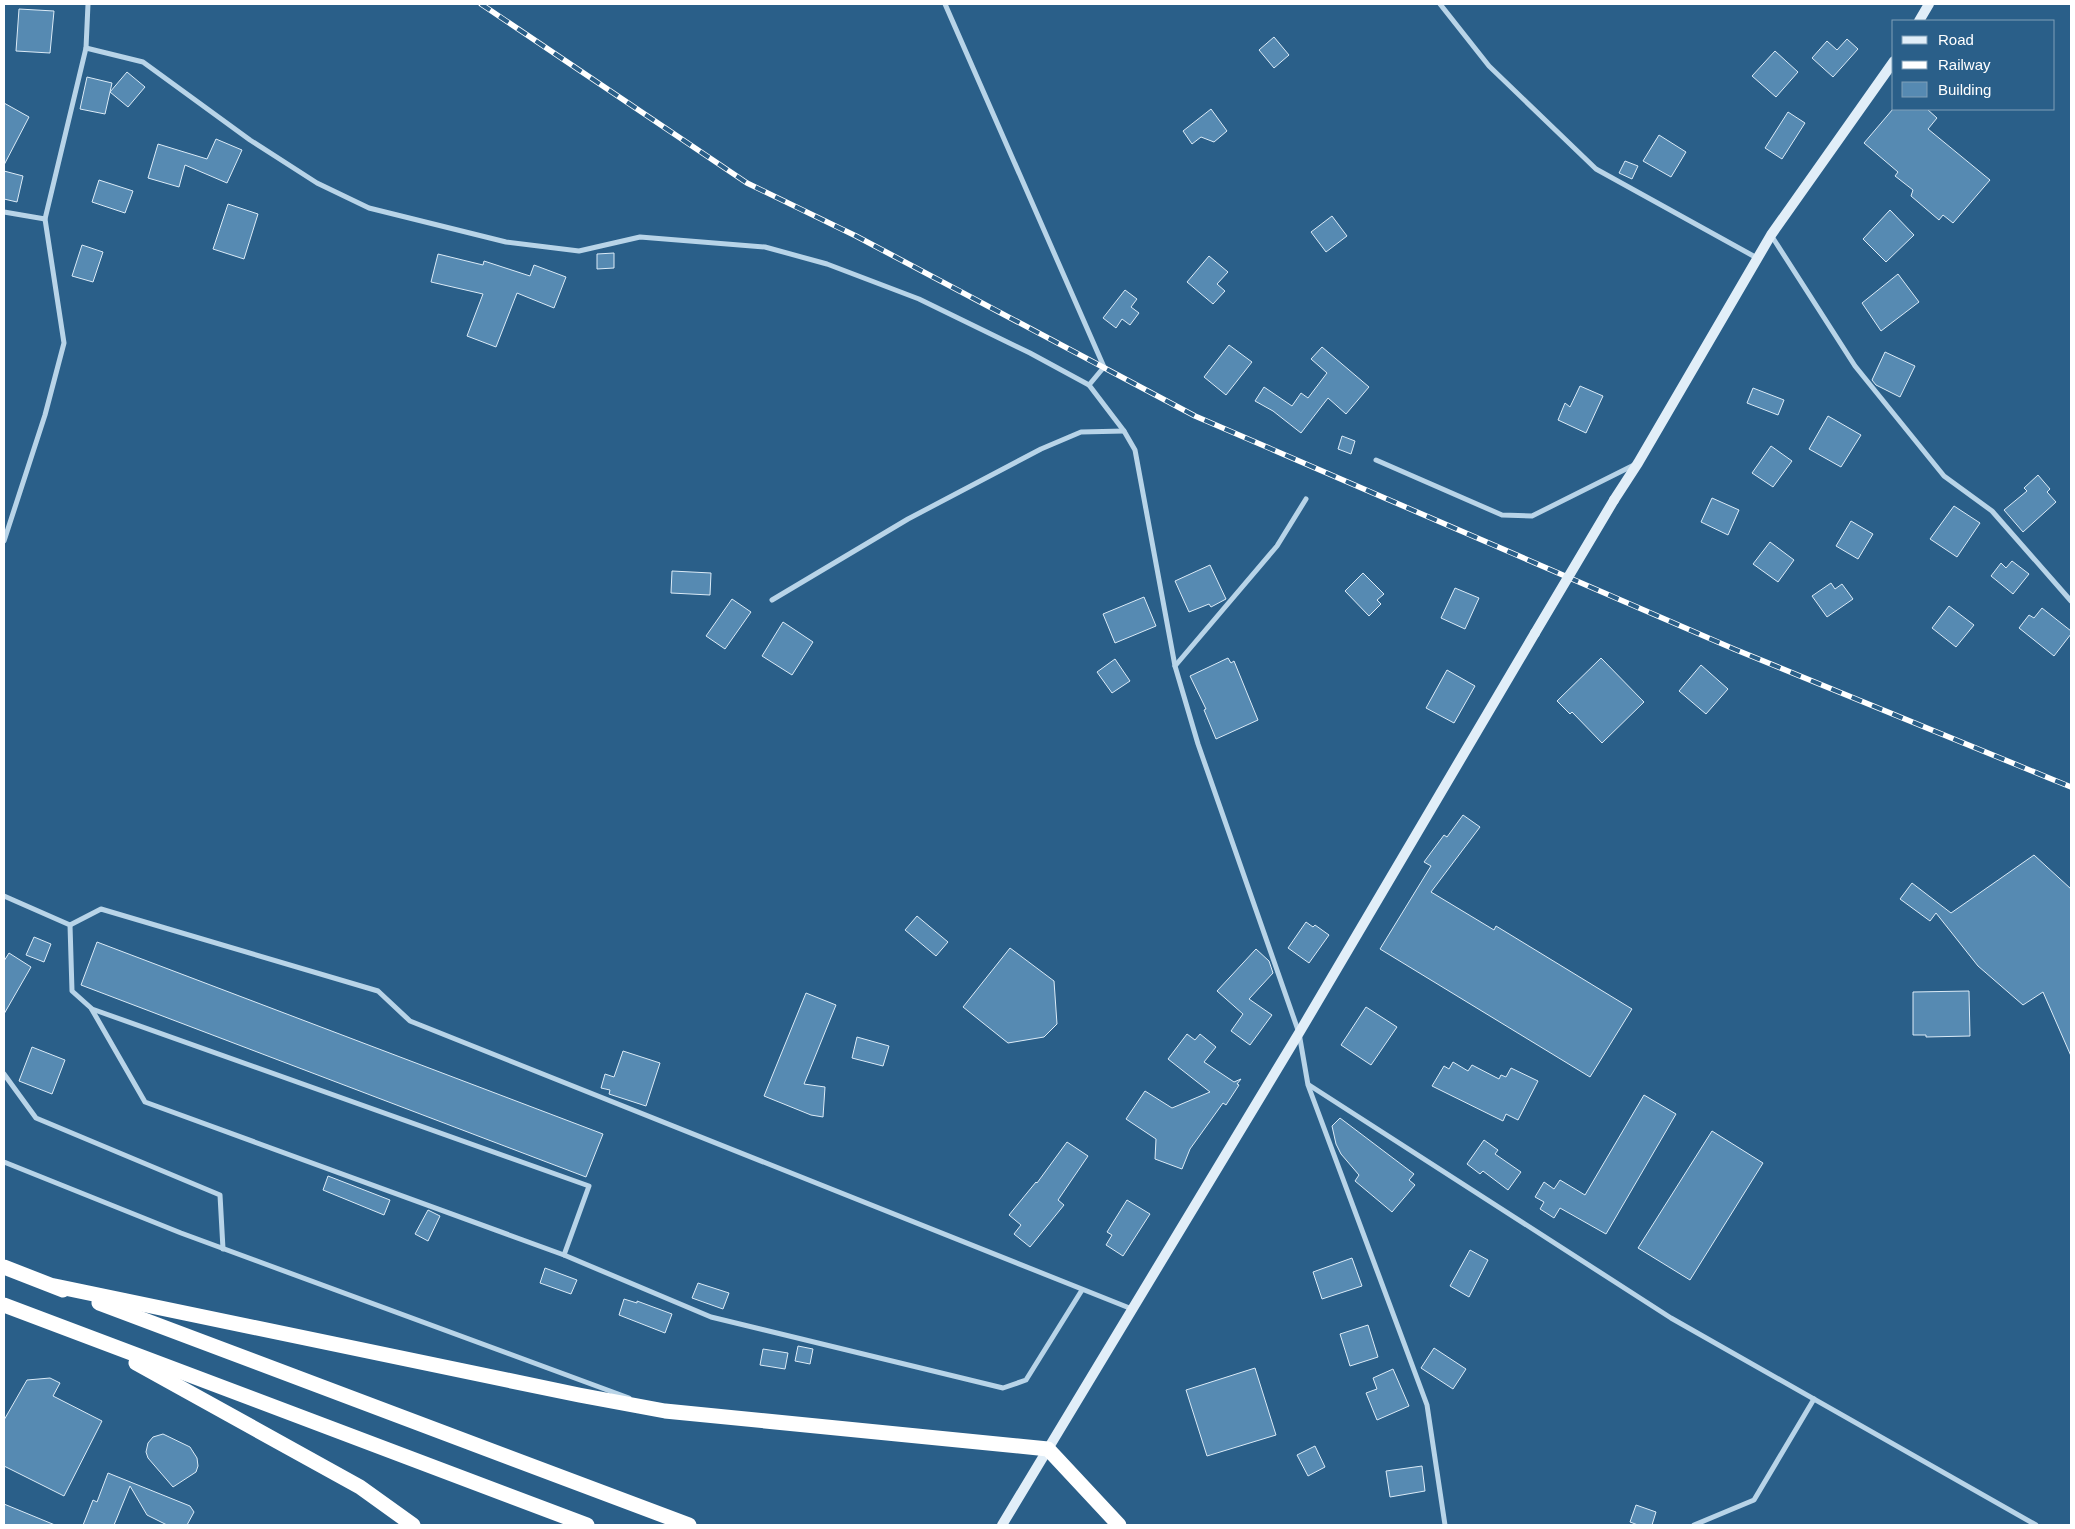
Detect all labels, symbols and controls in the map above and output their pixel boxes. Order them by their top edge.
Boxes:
legend [1892,20,2055,110]
text: Road [1938,31,1974,48]
text: Railway [1938,56,1991,73]
text: Building [1938,81,1991,98]

